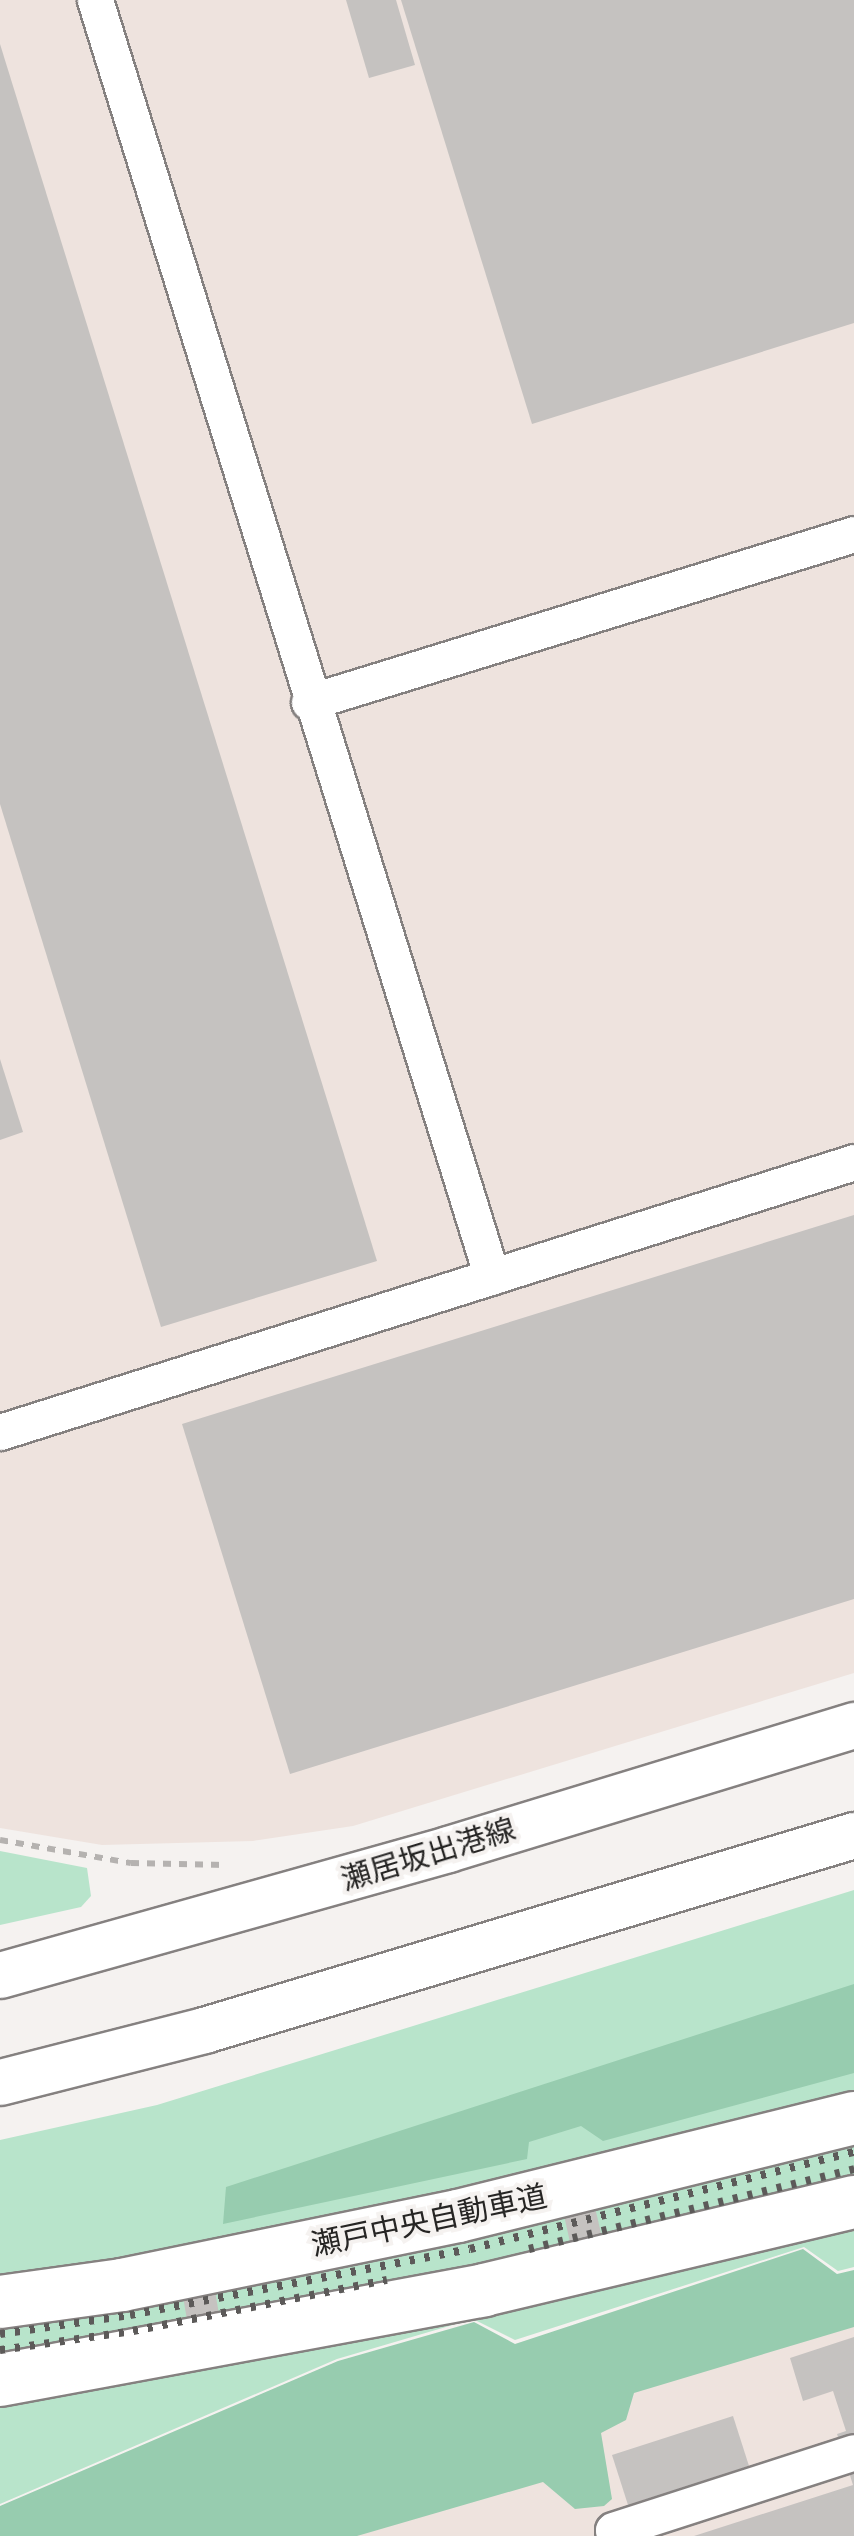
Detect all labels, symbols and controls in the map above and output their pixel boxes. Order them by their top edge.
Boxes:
street label: 瀬居坂出港線 [337,1810,519,1898]
street label: 瀬戸中央自動車道 [308,2177,550,2263]

